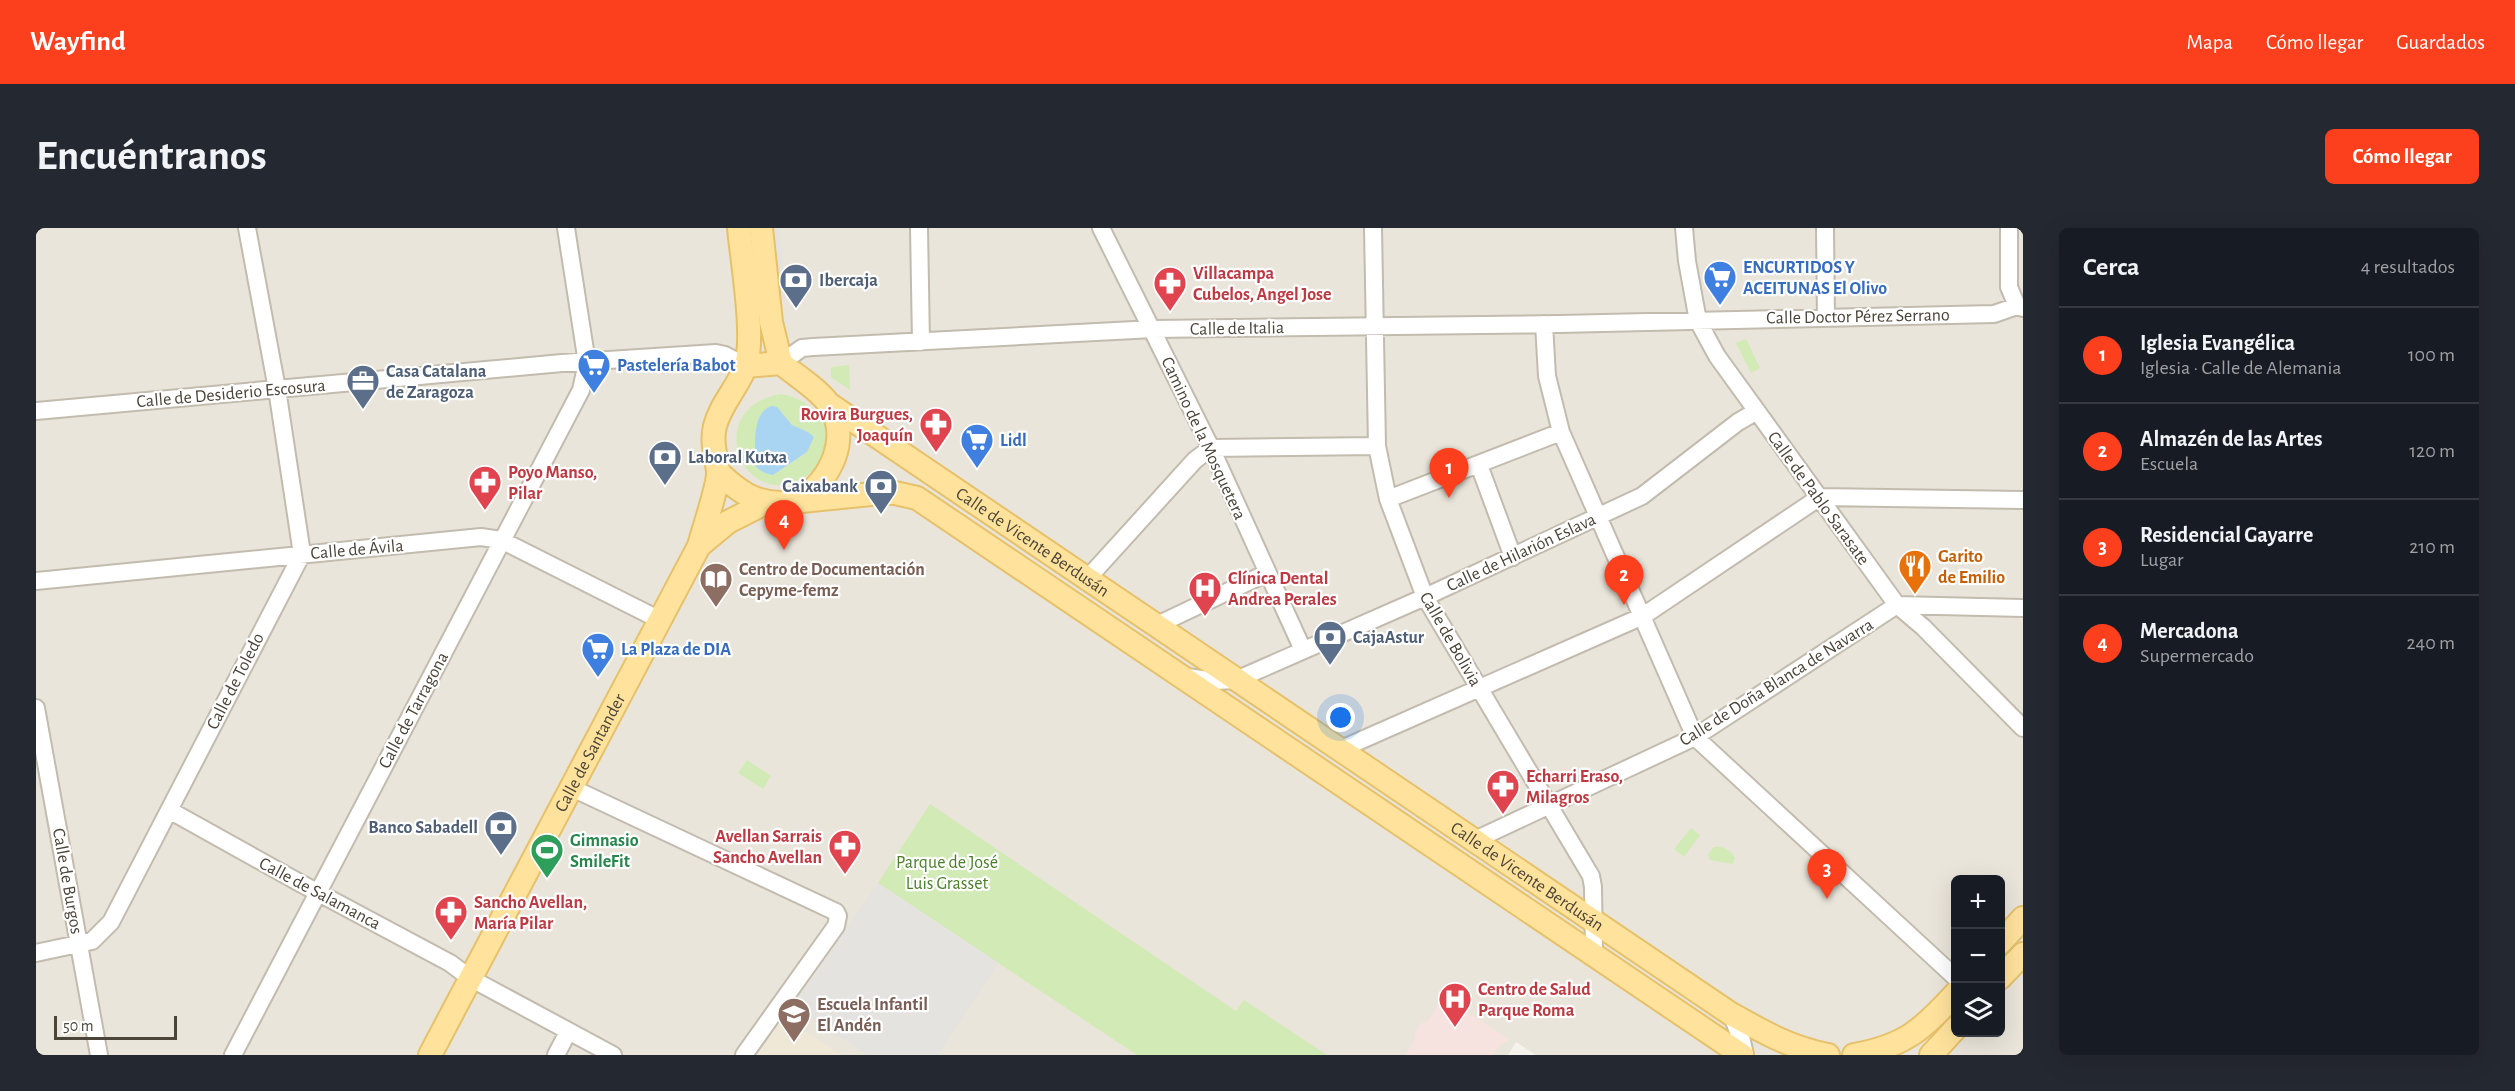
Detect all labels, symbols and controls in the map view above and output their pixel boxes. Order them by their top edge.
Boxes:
text: Wayfind [30,28,126,56]
text: Mapa [2187,32,2233,53]
text: Cómo llegar [2266,32,2363,53]
text: Guardados [2396,32,2485,53]
button: Cómo llegar [2325,129,2479,184]
text: Encuéntranos [36,135,267,177]
text: Cerca [2083,254,2140,280]
text: 4 resultados [2361,257,2455,277]
supermarket icon: ENCURTIDOS Y ACEITUNAS El Olivo [1702,259,1738,306]
place label: ENCURTIDOS Y ACEITUNAS El Olivo [1743,259,1887,298]
bank icon: Ibercaja [778,262,814,309]
pharmacy icon: Villacampa Cubelos, Angel Jose [1152,265,1188,312]
place label: Villacampa Cubelos, Angel Jose [1193,265,1331,304]
place label: Ibercaja [819,272,878,290]
street label: Calle Doctor Pérez Serrano [1766,306,1950,328]
street label: Calle de Italia [1190,319,1284,339]
text: Iglesia Evangélica [2140,332,2295,354]
text: 1 [2099,345,2106,365]
text: 100 m [2408,345,2455,365]
supermarket icon: Pastelería Babot [576,347,612,394]
street label: Camino de la Mosquetera [1157,354,1249,523]
place label: Pastelería Babot [617,357,736,375]
text: Iglesia · Calle de Alemania [2140,358,2342,378]
office icon: Casa Catalana de Zaragoza [345,363,381,410]
place label: Casa Catalana de Zaragoza [386,363,487,402]
street label: Calle de Desiderio Escosura [136,377,326,411]
place label: Rovira Burgues, Joaquín [801,406,913,445]
pharmacy icon: Rovira Burgues, Joaquín [918,406,954,453]
supermarket icon: Lidl [959,422,995,469]
text: Almazén de las Artes [2140,428,2322,450]
street label: Calle de Pablo Sarasate [1764,429,1873,569]
place label: Lidl [1000,432,1027,450]
bank icon: Laboral Kutxa [647,439,683,486]
text: 2 [2098,441,2107,461]
text: 120 m [2409,441,2455,461]
pin: 1 [1430,448,1468,498]
place label: Laboral Kutxa [688,449,788,467]
text: Escuela [2140,454,2198,474]
pharmacy icon: Poyo Manso, Pilar [467,464,503,511]
place label: Poyo Manso, Pilar [508,464,597,503]
bank icon: Caixabank [863,468,899,515]
place label: Caixabank [782,478,858,496]
street label: Calle de Vicente Berdusán [952,485,1112,601]
pin: 4 [764,500,804,550]
street label: Calle de Hilarión Eslava [1444,510,1599,595]
text: Residencial Gayarre [2140,524,2313,546]
street label: Calle de Ávila [310,534,404,563]
text: 3 [2098,537,2107,557]
text: 210 m [2409,537,2455,557]
restaurant icon: Garito de Emilio [1897,548,1933,595]
place label: Garito de Emilio [1938,548,2005,587]
text: Lugar [2140,550,2183,570]
pin: 2 [1604,556,1644,605]
library icon: Centro de Documentación Cepyme-femz [698,561,734,608]
place label: Centro de Documentación Cepyme-femz [739,561,925,600]
hospital icon: Clínica Dental Andrea Perales [1187,570,1223,617]
place label: Clínica Dental Andrea Perales [1228,570,1337,609]
street label: Calle de Bolivia [1416,589,1484,690]
street label: Calle de Doña Blanca de Navarra [1676,616,1877,750]
bank icon: CajaAstur [1312,619,1348,666]
text: Mercadona [2140,620,2239,642]
place label: CajaAstur [1353,629,1425,647]
street label: Calle de Toledo [204,630,268,733]
supermarket icon: La Plaza de DIA [580,631,616,678]
text: 4 [2097,633,2108,653]
text: 240 m [2406,633,2455,653]
place label: La Plaza de DIA [621,641,731,659]
text: Supermercado [2140,646,2254,666]
street label: Calle de Tarragona [376,649,452,772]
street label: Calle de Santander [552,691,629,815]
your location [1326,703,1355,732]
pharmacy icon: Echarri Eraso, Milagros [1485,768,1521,815]
place label: Echarri Eraso, Milagros [1526,768,1623,807]
bank icon: Banco Sabadell [483,809,519,856]
place label: Banco Sabadell [368,819,478,837]
street label: Calle de Vicente Berdusán [1447,819,1607,935]
street label: Calle de Burgos [49,827,85,936]
place label: Avellan Sarrais Sancho Avellan [713,828,822,867]
pharmacy icon: Avellan Sarrais Sancho Avellan [827,828,863,875]
sports icon: Gimnasio SmileFit [529,832,565,879]
place label: Gimnasio SmileFit [570,832,639,871]
pin: 3 [1808,850,1846,899]
street label: Calle de Salamanca [256,854,383,933]
park label: Parque de José Luis Grasset [896,854,998,893]
map controls [1951,875,2005,1037]
button: + [1951,875,2005,929]
pharmacy icon: Sancho Avellan, María Pilar [433,894,469,941]
place label: Sancho Avellan, María Pilar [474,894,587,933]
button: − [1951,929,2005,983]
hospital icon: Centro de Salud Parque Roma [1437,981,1473,1028]
place label: Centro de Salud Parque Roma [1478,981,1591,1020]
button: layers [1951,983,2005,1037]
school or university icon: Escuela Infantil El Andén [776,996,812,1043]
place label: Escuela Infantil El Andén [817,996,928,1035]
scale bar [54,1013,177,1040]
text: 50 m [63,1018,94,1034]

